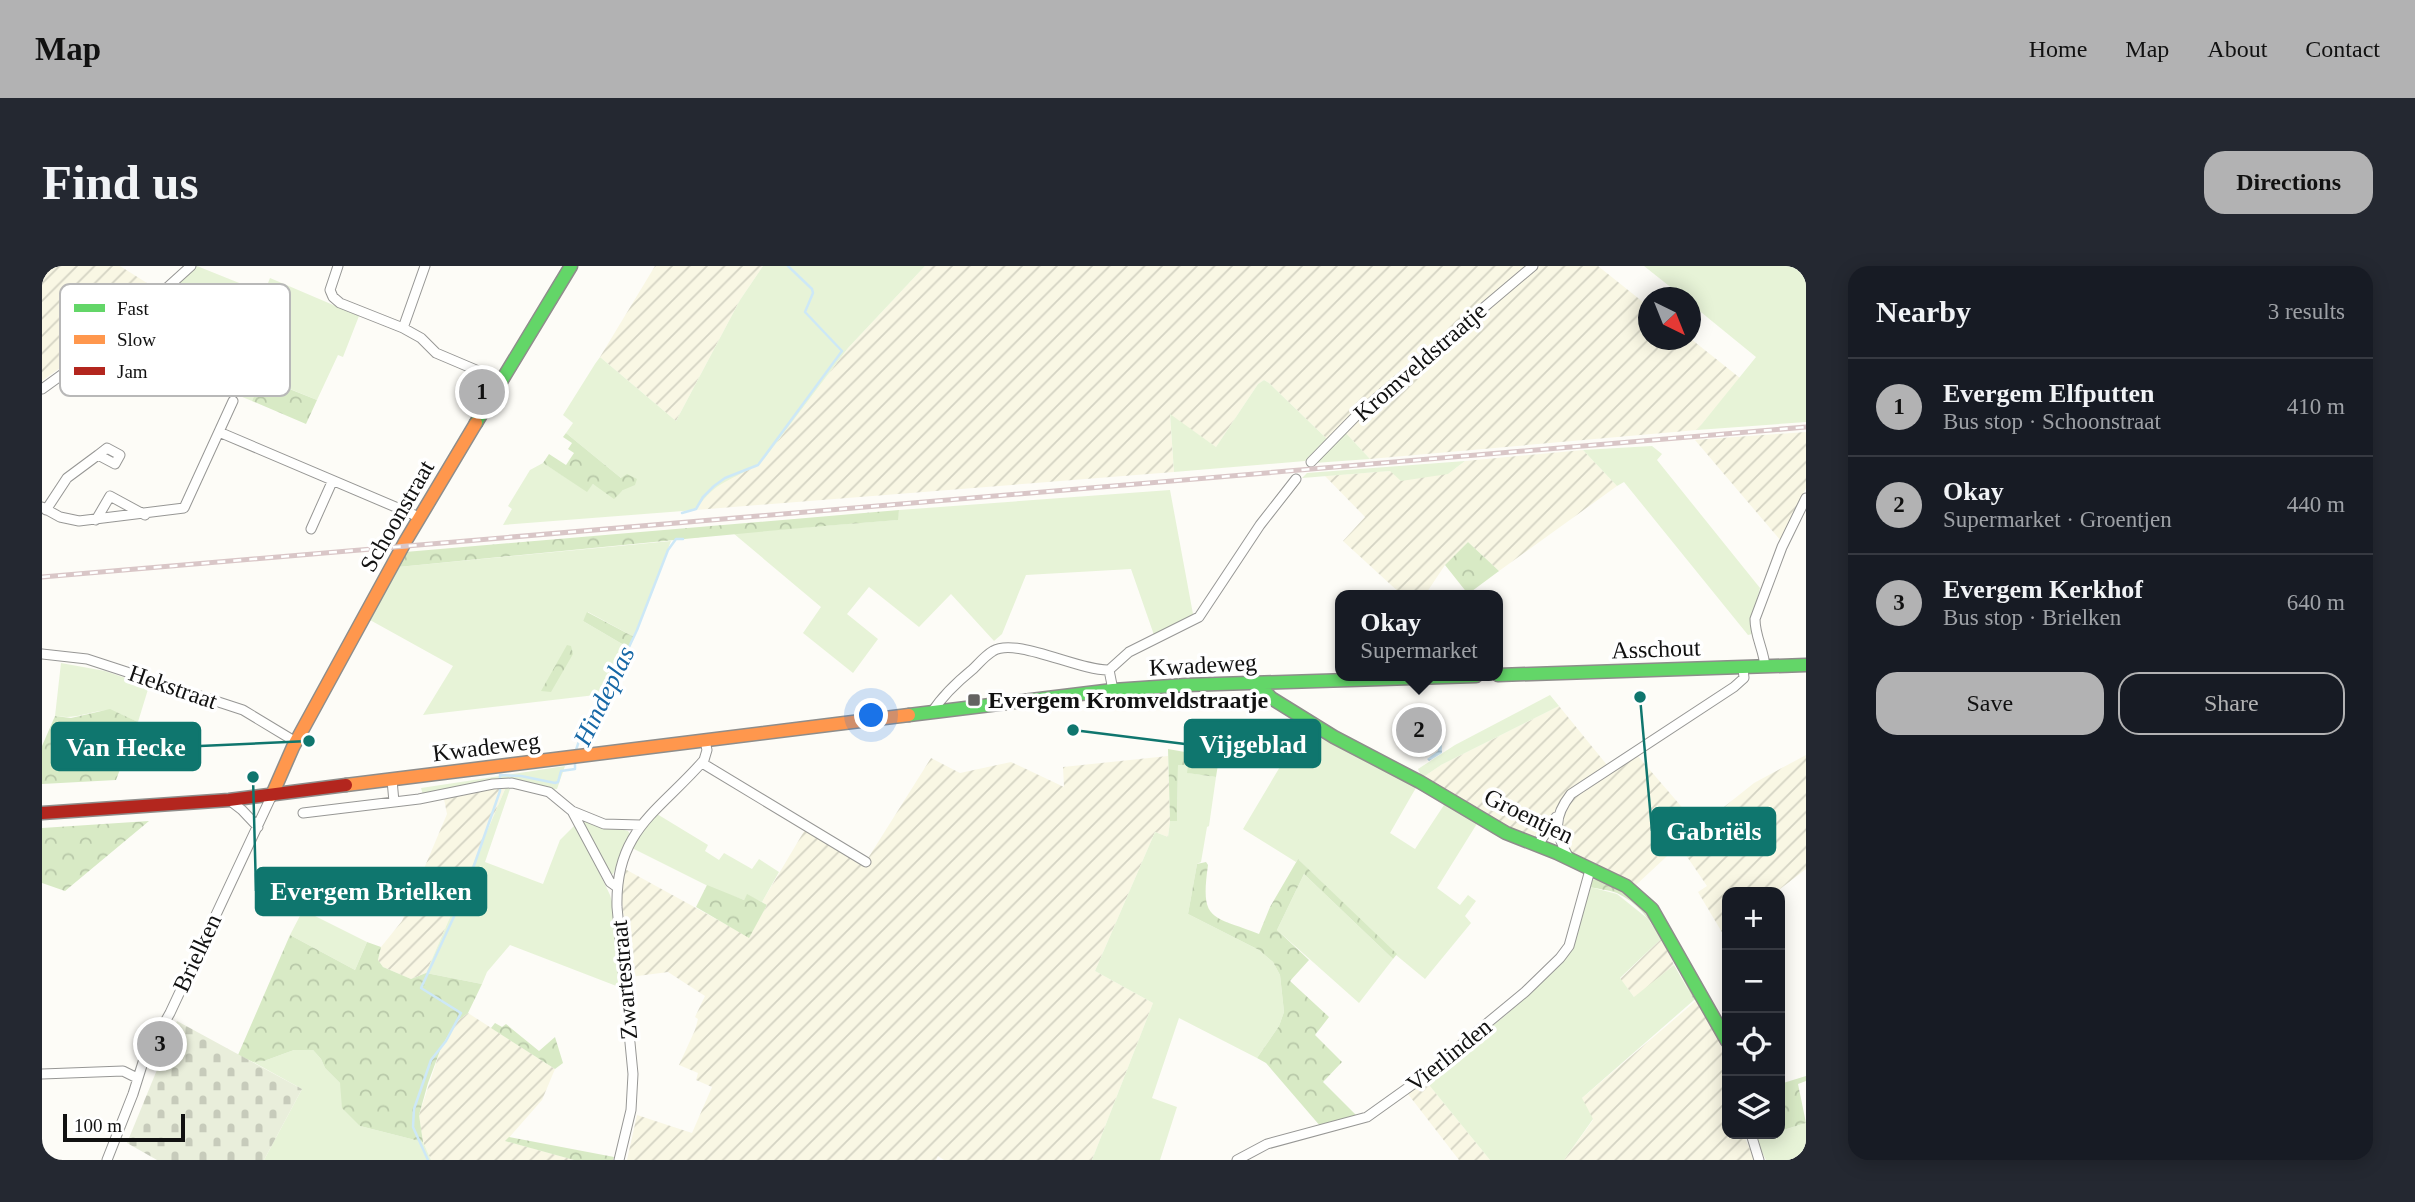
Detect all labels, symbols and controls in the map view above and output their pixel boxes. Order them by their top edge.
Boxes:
text: Map [35,31,101,67]
text: Home [2029,36,2087,62]
text: Map [2125,36,2169,62]
text: About [2207,36,2267,62]
text: Contact [2305,36,2380,62]
button: Directions [2204,151,2373,214]
text: Find us [42,155,199,210]
legend [60,284,290,396]
north arrow [1638,287,1701,350]
text: Nearby [1876,295,1971,328]
text: Fast [117,298,149,319]
street label: Kromveldstraatje [1349,298,1491,426]
text: 3 results [2268,299,2345,324]
text: Slow [117,329,156,350]
text: Jam [117,361,148,382]
pin: 1 [459,366,505,418]
text: Evergem Elfputten [1943,379,2155,408]
text: 1 [1893,394,1905,419]
text: 410 m [2287,394,2345,419]
text: Bus stop · Schoonstraat [1943,409,2161,434]
street label: Schoonstraat [355,456,439,576]
text: Okay [1943,477,2004,506]
text: 2 [1893,492,1905,517]
text: 440 m [2287,492,2345,517]
text: Supermarket · Groentjen [1943,507,2172,532]
text: Evergem Kerkhof [1943,575,2143,604]
popup [1335,590,1503,681]
text: 3 [1893,590,1905,615]
text: 640 m [2287,590,2345,615]
text: Bus stop · Brielken [1943,605,2121,630]
text: Okay [1360,608,1421,637]
street label: Asschout [1611,634,1701,664]
text: Supermarket [1360,638,1478,663]
water label: Hindeplas [567,642,640,751]
street label: Kwadeweg [1148,649,1258,681]
street label: Hekstraat [125,660,221,714]
button: Save [1876,672,2104,735]
button: Share [2118,672,2345,735]
place label: Evergem Kromveldstraatje [988,687,1268,713]
marker: Evergem Kromveldstraatje [966,692,982,708]
your location [854,698,888,732]
pin: 2 [1396,704,1442,756]
callout: Vijgeblad [1185,720,1320,767]
callout: Van Hecke [52,723,200,770]
street label: Kwadeweg [431,728,541,766]
text: Vijgeblad [1199,730,1307,759]
text: Van Hecke [66,733,186,762]
street label: Groentjen [1480,783,1578,849]
callout: Gabriëls [1652,808,1775,855]
text: Gabriëls [1666,817,1762,846]
callout: Evergem Brielken [256,868,486,915]
text: Evergem Brielken [270,877,472,906]
map controls [1722,887,1785,1139]
button: + [1722,887,1785,950]
street label: Brielken [168,910,226,996]
street label: Zwartestraat [606,919,642,1041]
button: − [1722,950,1785,1013]
street label: Vierlinden [1401,1013,1497,1097]
button: locate [1722,1013,1785,1076]
pin: 3 [137,1018,183,1070]
button: layers [1722,1076,1785,1139]
scale bar [63,1111,186,1143]
text: 100 m [74,1115,122,1136]

